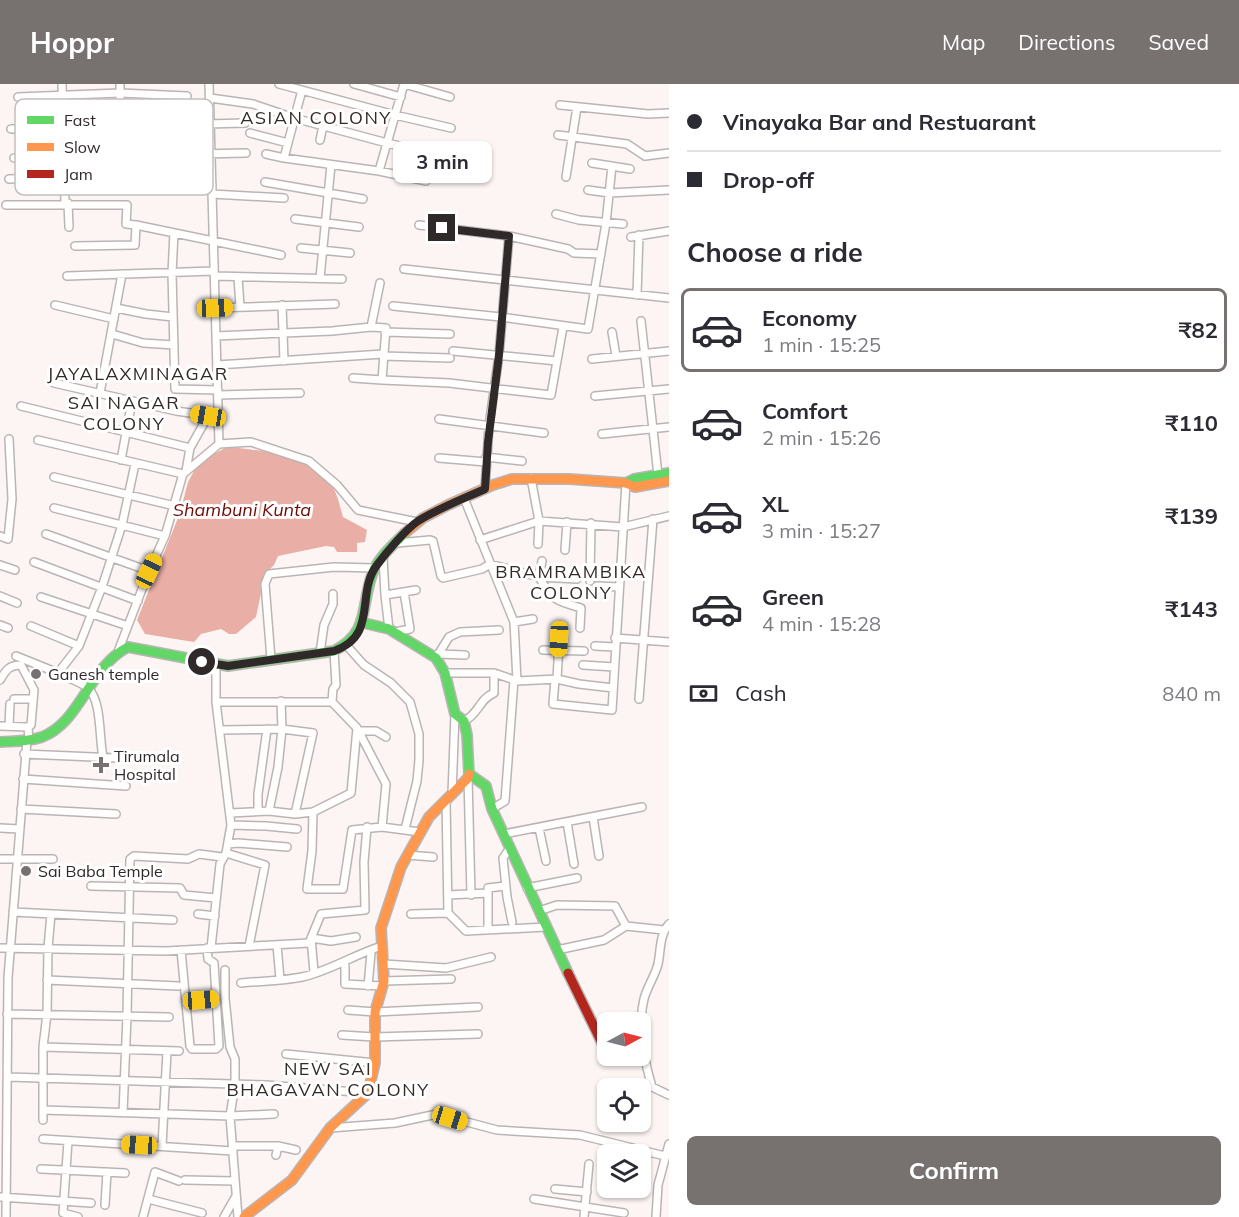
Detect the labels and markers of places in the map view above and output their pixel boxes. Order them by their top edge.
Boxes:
place label: Ganesh temple [48,664,159,684]
marker: Ganesh temple [29,667,43,681]
place label: Tirumala Hospital [114,746,180,784]
marker: Tirumala Hospital [92,756,110,774]
place label: Sai Baba Temple [38,861,163,881]
marker: Sai Baba Temple [19,864,33,878]

